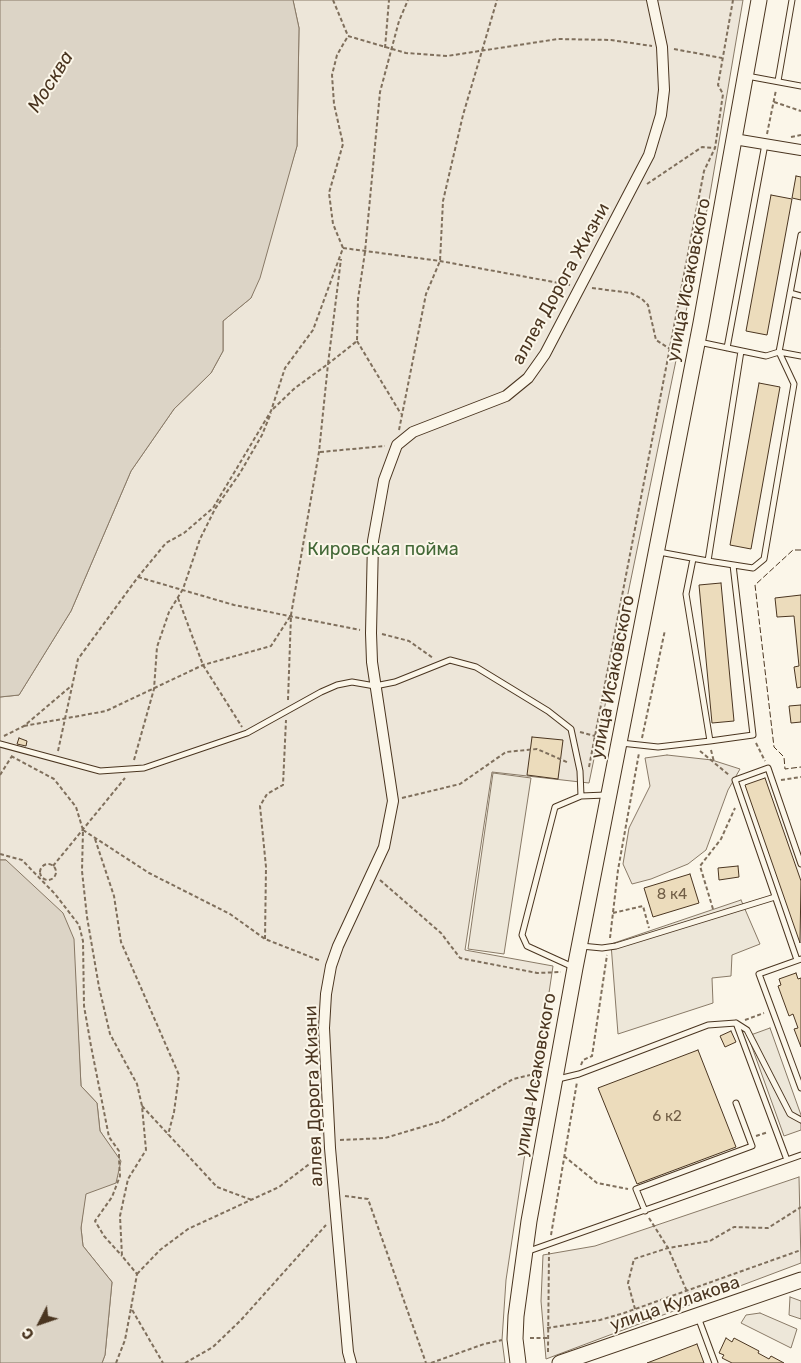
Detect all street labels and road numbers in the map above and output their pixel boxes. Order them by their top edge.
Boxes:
street label: улица Исаковского [663,196,715,364]
street label: аллея Дорога Жизни [508,199,614,369]
street label: улица Исаковского [587,593,639,761]
street label: улица Исаковского [511,991,561,1159]
street label: аллея Дорога Жизни [300,1005,328,1187]
street label: улица Кулакова [607,1272,743,1336]

